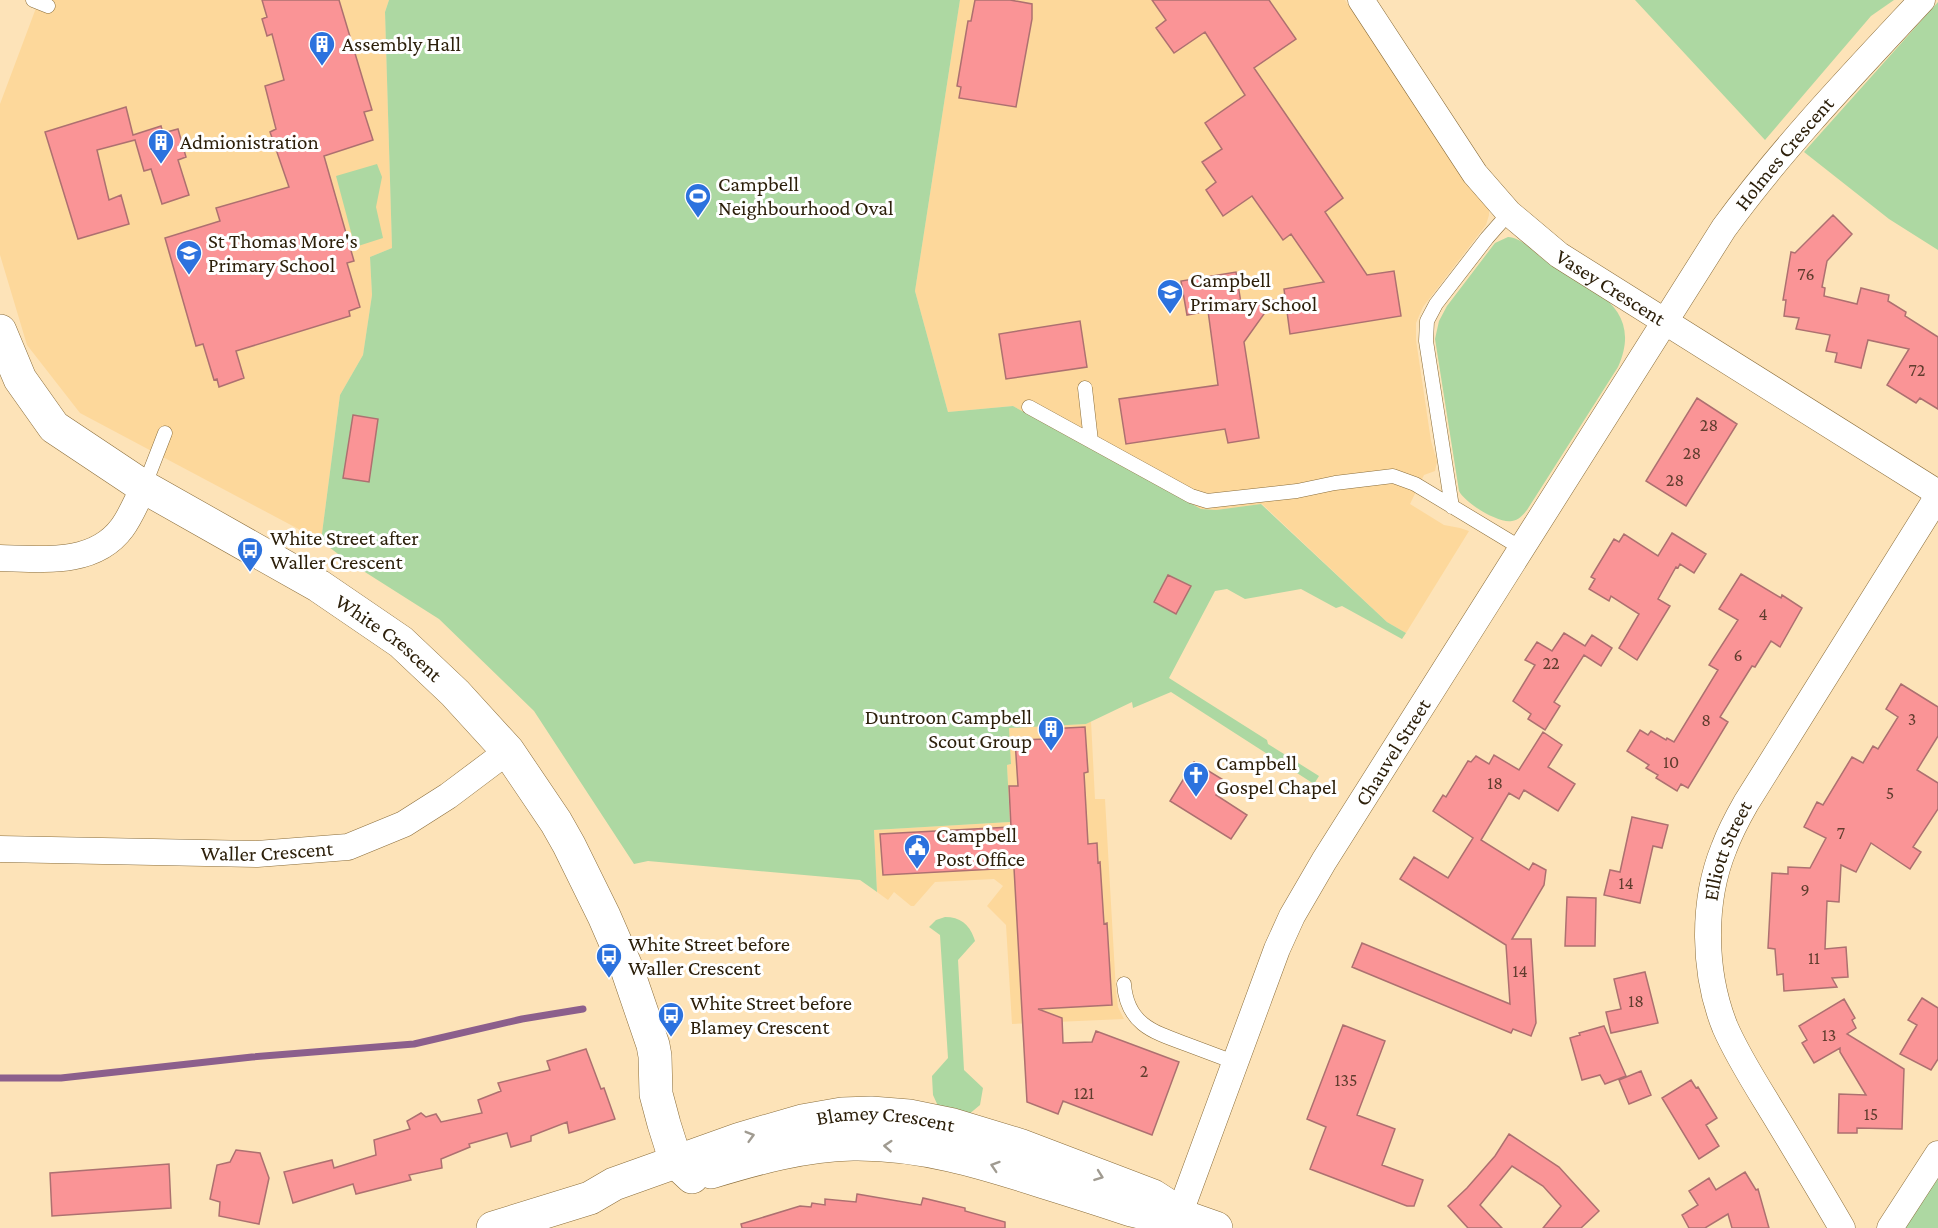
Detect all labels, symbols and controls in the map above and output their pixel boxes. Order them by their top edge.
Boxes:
building icon: Assembly Hall [307,29,337,67]
place label: Assembly Hall [342,32,461,56]
street label: Holmes Crescent [1730,91,1839,215]
building icon: Admionistration [146,127,176,165]
place label: Admionistration [180,130,319,154]
place label: Campbell Neighbourhood Oval [718,172,893,220]
sports icon: Campbell Neighbourhood Oval [683,181,713,219]
place label: St Thomas More's Primary School [208,229,358,277]
school or university icon: St Thomas More's Primary School [174,238,204,276]
street label: Vasey Crescent [1551,244,1671,331]
house number: 76 [1797,264,1815,284]
place label: Campbell Primary School [1190,268,1317,316]
school or university icon: Campbell Primary School [1155,277,1185,315]
house number: 72 [1909,360,1925,380]
house number: 28 [1700,415,1718,435]
house number: 28 [1683,443,1701,463]
house number: 28 [1666,470,1684,490]
place label: White Street after Waller Crescent [270,526,419,574]
bus stop icon: White Street after Waller Crescent [235,535,265,573]
street label: White Crescent [331,589,448,687]
house number: 4 [1758,604,1768,624]
house number: 6 [1733,645,1743,665]
house number: 22 [1542,653,1560,673]
street label: Chauvel Street [1350,693,1436,810]
place label: Duntroon Campbell Scout Group [865,705,1032,753]
house number: 3 [1908,709,1916,729]
house number: 8 [1701,710,1711,730]
building icon: Duntroon Campbell Scout Group [1036,714,1066,752]
place label: Campbell Gospel Chapel [1216,751,1337,799]
house number: 10 [1663,752,1679,772]
church icon: Campbell Gospel Chapel [1181,760,1211,798]
house number: 18 [1487,773,1503,793]
house number: 5 [1886,783,1894,803]
street label: Elliott Street [1698,795,1757,902]
place label: Campbell Post Office [936,823,1025,871]
house number: 7 [1837,823,1845,843]
public building icon: Campbell Post Office [902,832,932,870]
street label: Waller Crescent [200,836,335,866]
house number: 14 [1618,873,1634,893]
house number: 9 [1800,880,1810,900]
place label: White Street before Waller Crescent [628,932,790,980]
bus stop icon: White Street before Waller Crescent [594,941,624,979]
house number: 11 [1808,948,1820,968]
house number: 14 [1512,961,1528,981]
place label: White Street before Blamey Crescent [690,991,852,1039]
house number: 18 [1628,991,1644,1011]
bus stop icon: White Street before Blamey Crescent [656,1000,686,1038]
house number: 13 [1822,1025,1836,1045]
house number: 2 [1140,1061,1148,1081]
house number: 135 [1334,1070,1358,1090]
house number: 121 [1074,1083,1094,1103]
street label: Blamey Crescent [814,1101,958,1137]
house number: 15 [1864,1104,1878,1124]
one-way arrow [744,1131,755,1143]
one-way arrow [884,1140,893,1153]
one-way arrow [990,1161,1001,1173]
one-way arrow [1093,1168,1103,1181]

